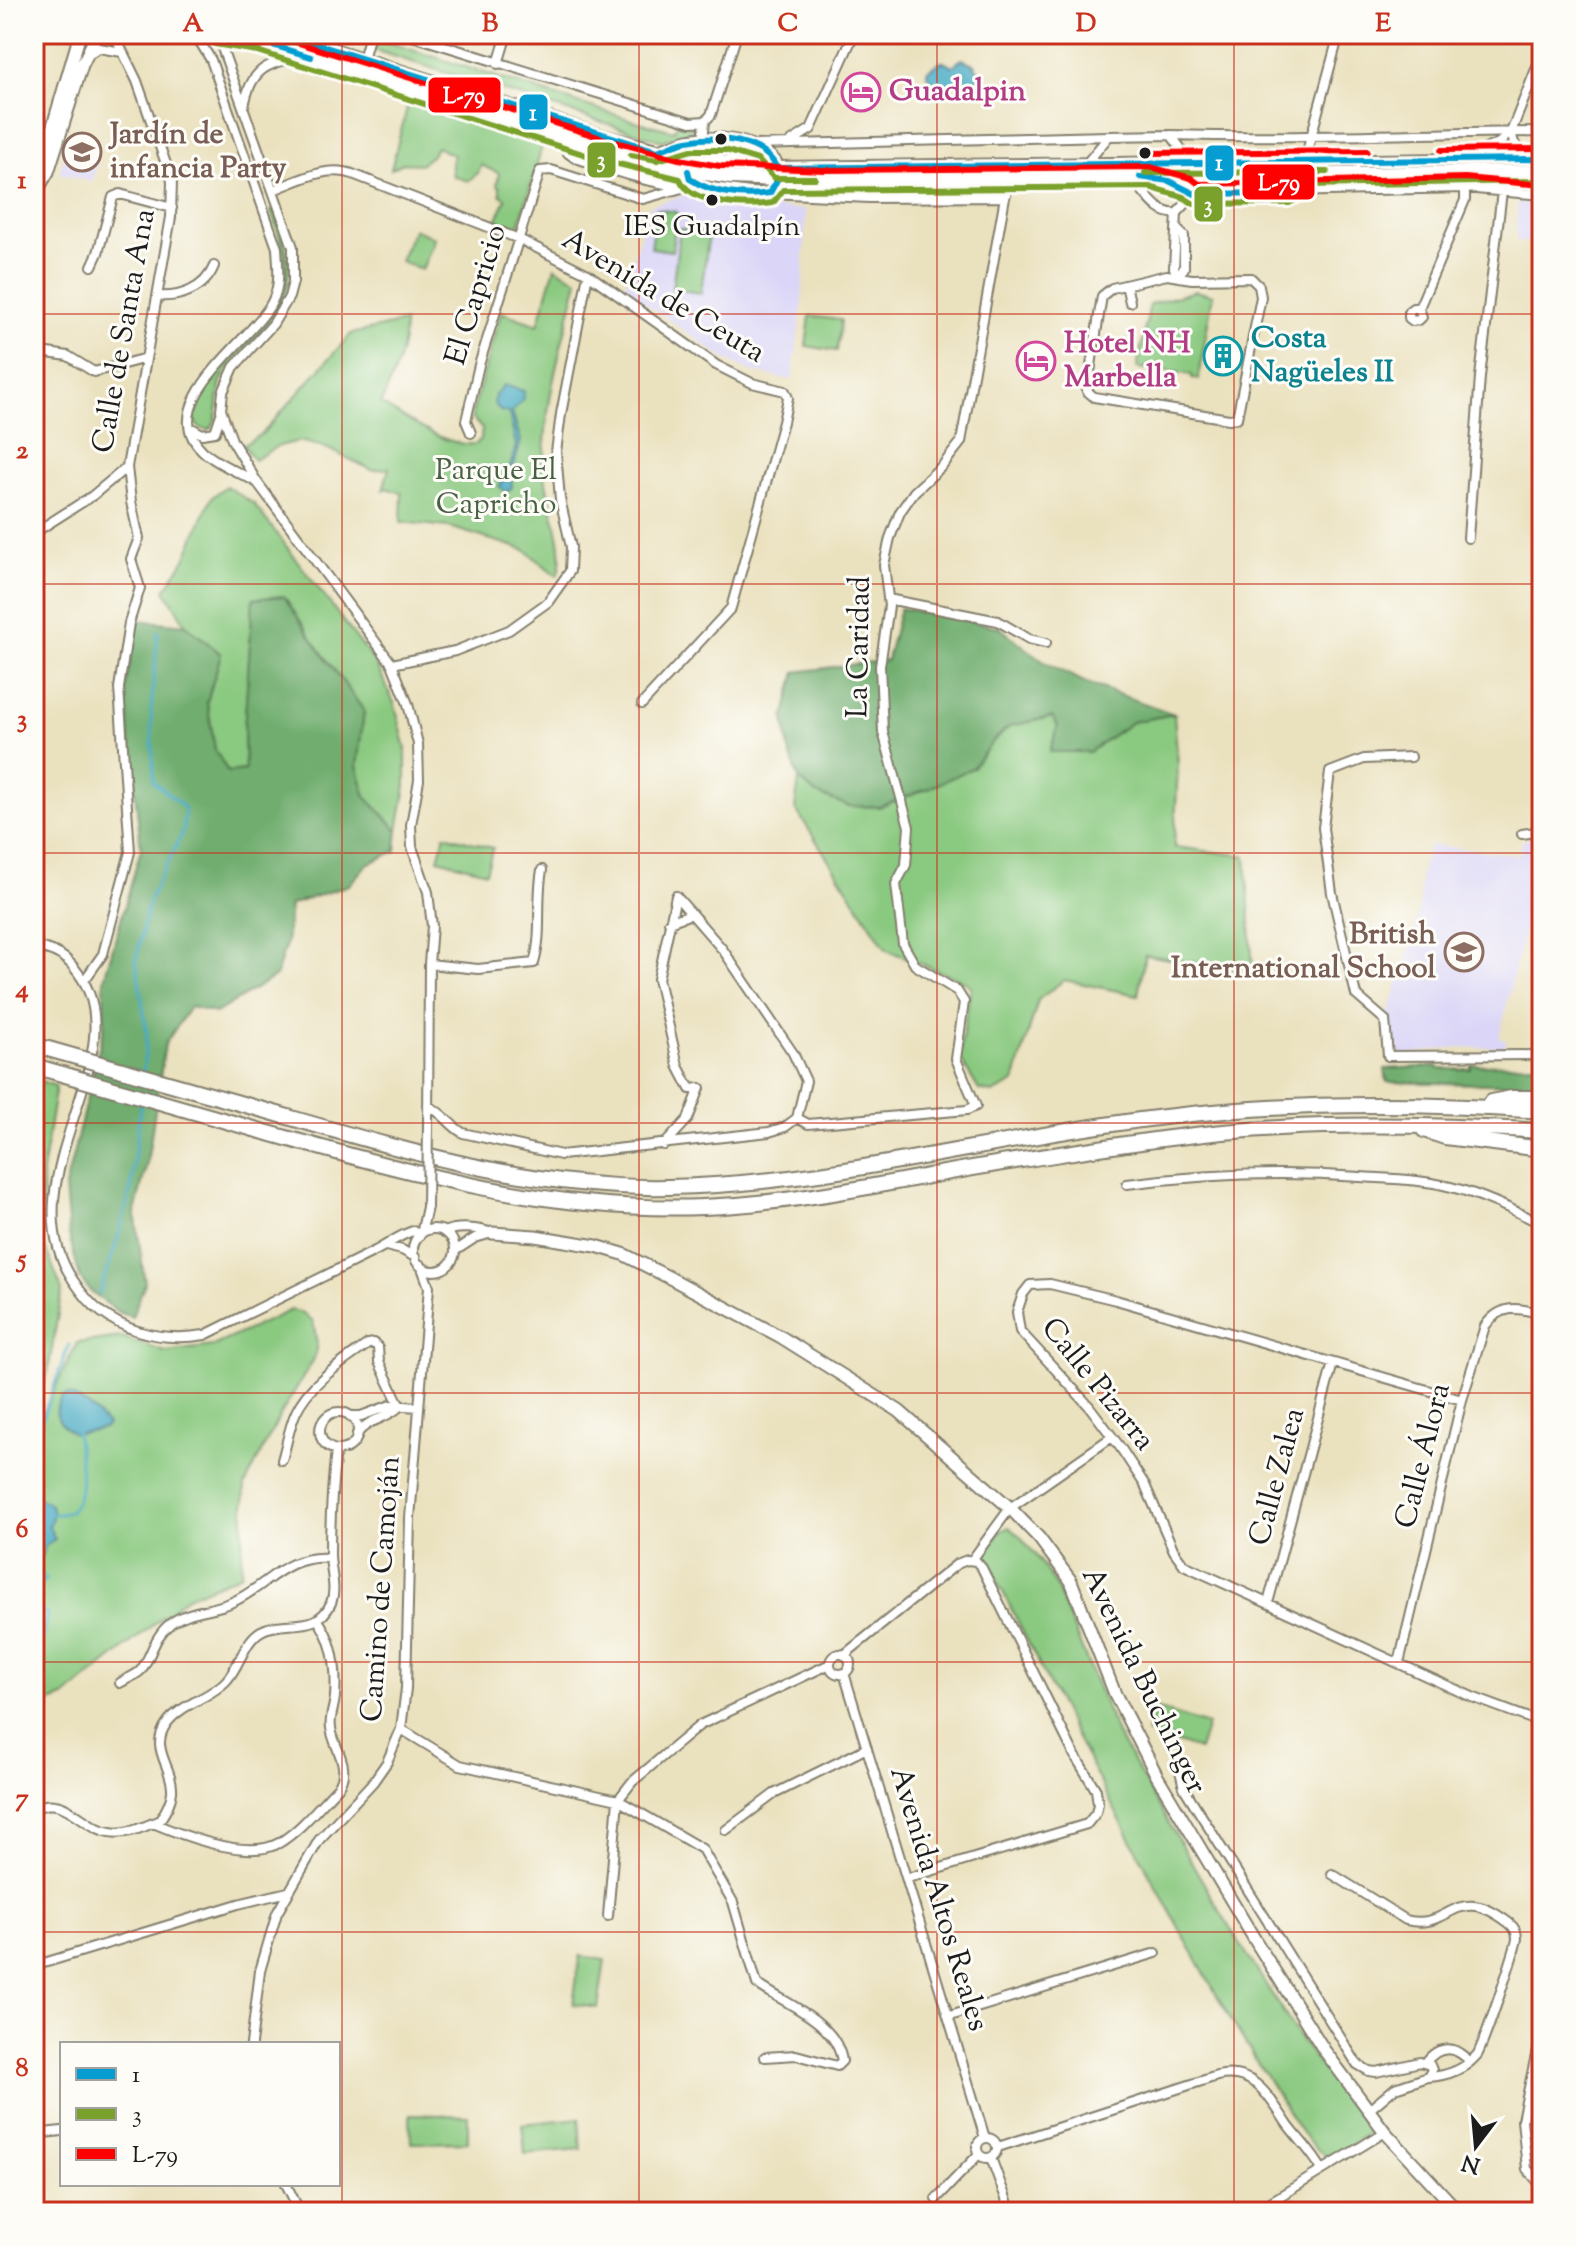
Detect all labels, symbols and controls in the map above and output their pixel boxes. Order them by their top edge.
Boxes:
text: A [182,6,204,43]
text: B [482,6,499,43]
text: C [778,6,798,43]
text: D [1076,6,1096,43]
text: E [1375,6,1391,43]
hotel icon: Guadalpin [840,71,882,113]
place label: Guadalpin [889,71,1026,114]
line badge: L-79 [427,76,502,114]
text: L-79 [443,82,485,114]
line badge: 1 [518,93,549,131]
text: 1 [529,99,537,131]
place label: Jardín de infancia Party [108,114,287,191]
school or university icon: Jardín de infancia Party [61,131,103,173]
unlabelled marker [713,131,729,147]
line badge: 3 [586,141,617,179]
line badge: 1 [1204,144,1235,182]
unlabelled marker [1137,145,1153,161]
text: 3 [597,146,606,178]
text: 1 [1215,149,1223,181]
text: 1 [18,163,27,200]
line badge: L-79 [1241,163,1316,201]
text: L-79 [1258,169,1300,201]
line badge: 3 [1193,185,1224,223]
text: 3 [1204,191,1213,223]
marker: IES Guadalpín [704,192,720,208]
street label: Calle de Santa Ana [82,205,168,456]
place label: IES Guadalpín [624,208,800,248]
street label: El Capricio [435,219,519,371]
street label: Avenida de Ceuta [553,219,773,375]
place label: Costa Nagüeles II [1251,318,1394,395]
place label: Hotel NH Marbella [1064,323,1191,400]
building icon: Costa Nagüeles II [1202,335,1244,377]
hotel icon: Hotel NH Marbella [1015,340,1057,382]
text: 2 [16,433,29,470]
park label: Parque El Capricho [435,450,557,527]
street label: La Caridad [837,575,883,719]
text: 3 [17,702,27,739]
place label: British International School [1171,914,1437,991]
school or university icon: British International School [1443,931,1485,973]
text: 4 [14,972,29,1009]
text: 5 [16,1242,27,1279]
street label: Calle Pizarra [1030,1309,1164,1461]
street label: Calle Álora [1385,1379,1463,1533]
street label: Calle Zalea [1239,1403,1317,1551]
street label: Camino de Camoján [351,1454,413,1723]
text: 6 [16,1512,29,1549]
street label: Avenida Buchinger [1069,1560,1217,1802]
street label: Avenida Altos Reales [877,1761,999,2037]
text: 7 [15,1781,29,1818]
legend [60,2042,340,2186]
text: 8 [15,2051,29,2088]
text: 1 [132,2059,140,2093]
text: 3 [132,2099,142,2133]
north arrow [1436,2106,1516,2186]
text: L-79 [132,2139,178,2173]
text: N [1458,2144,1484,2180]

